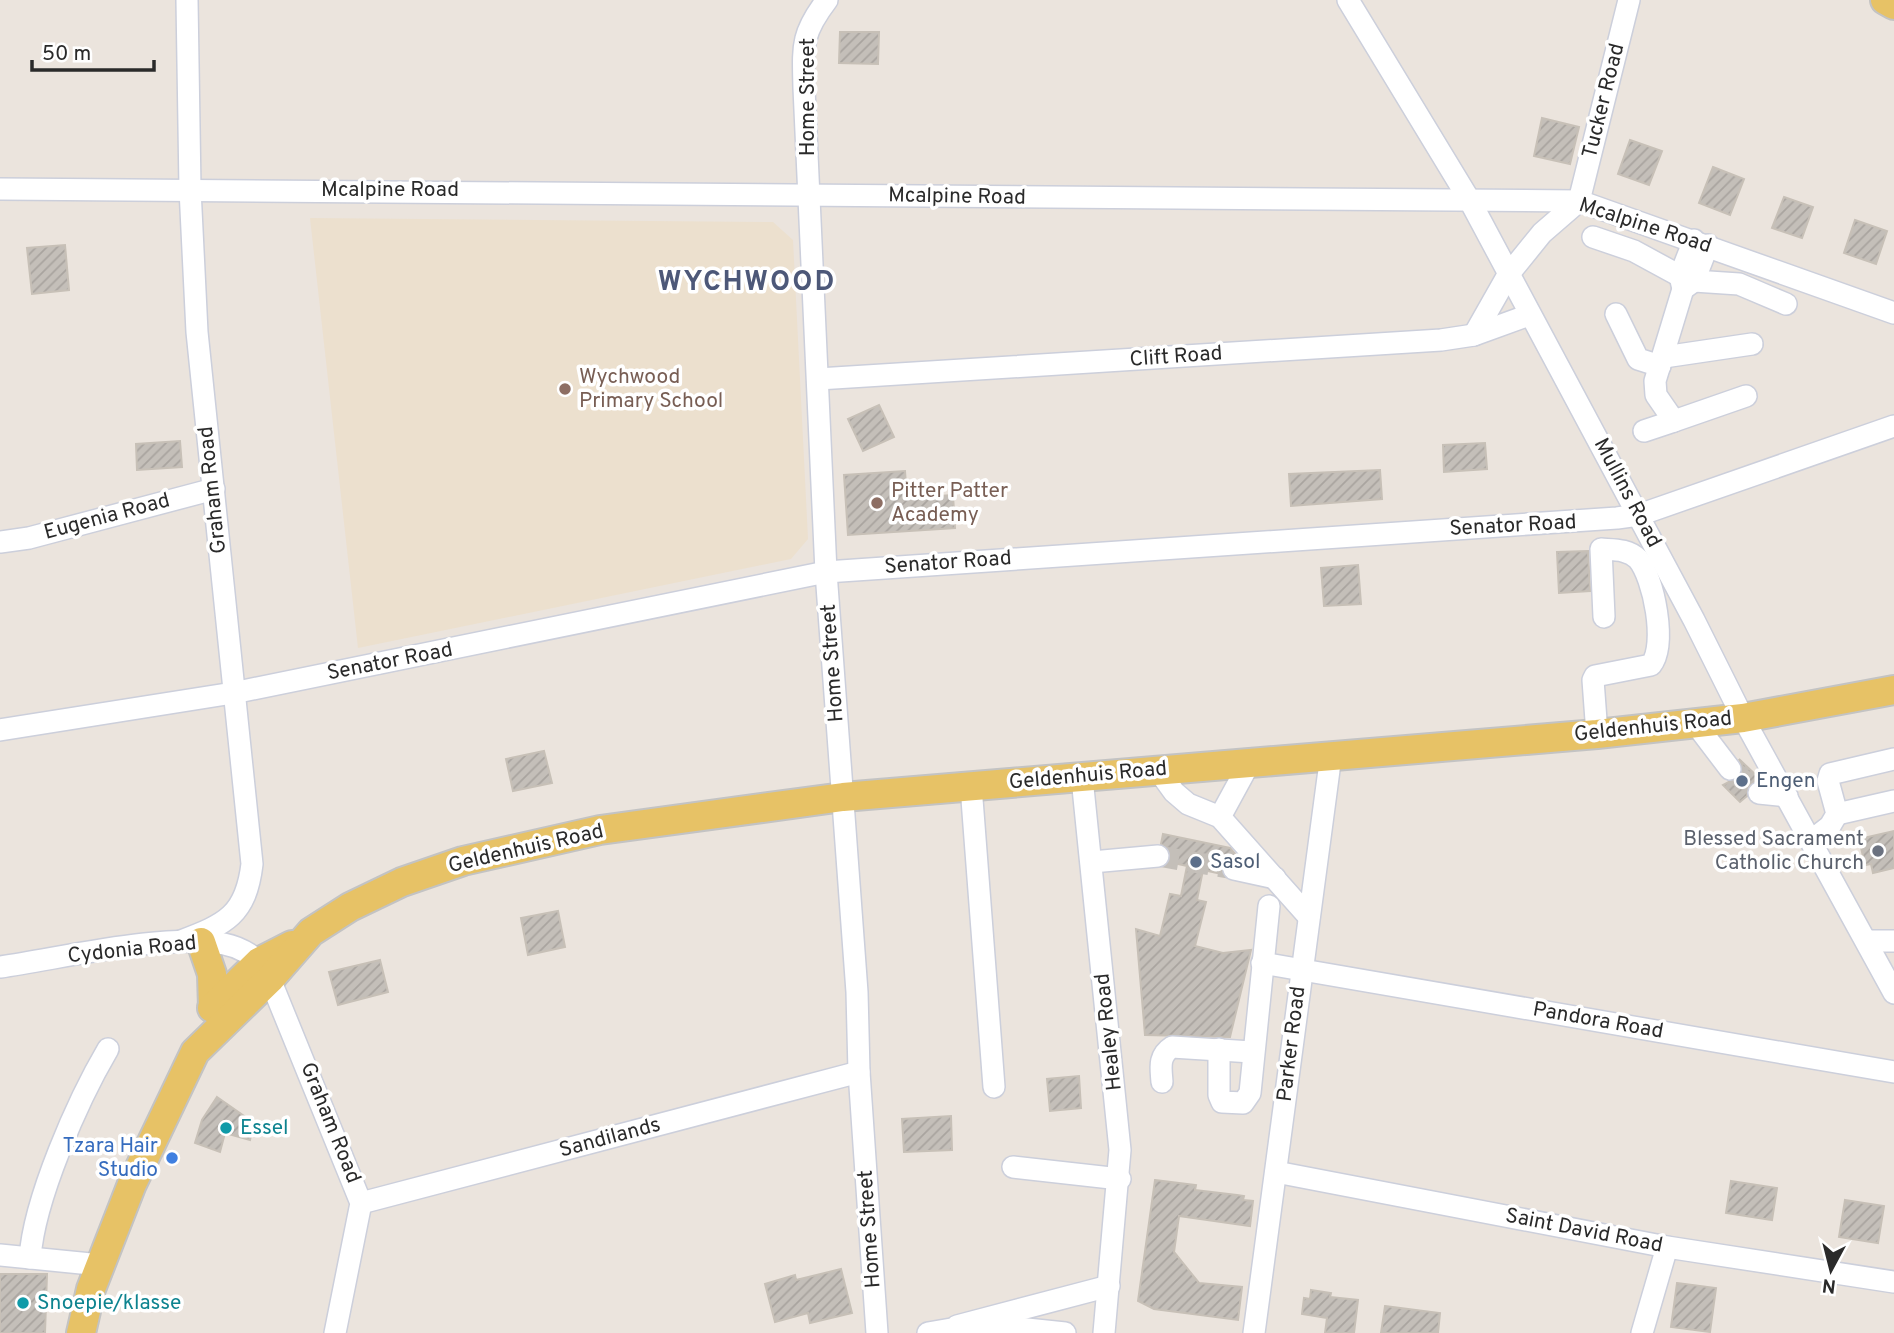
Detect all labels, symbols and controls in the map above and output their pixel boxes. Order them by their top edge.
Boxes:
scale bar [32,28,154,72]
street label: Home Street [795,38,822,156]
text: 50 m [42,41,91,68]
street label: Tucker Road [1577,41,1631,161]
street label: Mcalpine Road [321,177,459,204]
street label: Mcalpine Road [888,182,1026,212]
street label: Mcalpine Road [1575,192,1715,260]
district label: WYCHWOOD [658,265,836,301]
street label: Clift Road [1129,340,1223,374]
place label: Wychwood Primary School [579,364,723,415]
marker: Wychwood Primary School [557,381,573,397]
street label: Graham Road [193,425,233,555]
street label: Mullins Road [1587,434,1667,552]
place label: Pitter Patter Academy [891,478,1008,529]
street label: Eugenia Road [41,487,173,547]
marker: Pitter Patter Academy [869,495,885,511]
street label: Senator Road [1449,509,1577,543]
street label: Senator Road [883,545,1013,581]
street label: Home Street [815,603,851,723]
street label: Senator Road [325,637,455,687]
street label: Geldenhuis Road [1573,705,1733,749]
street label: Geldenhuis Road [1008,756,1168,796]
place label: Engen [1756,768,1816,795]
marker: Engen [1734,773,1750,789]
street label: Geldenhuis Road [446,818,606,880]
place label: Blessed Sacrament Catholic Church [1683,826,1864,877]
marker: Blessed Sacrament Catholic Church [1870,843,1886,859]
place label: Sasol [1210,849,1260,876]
marker: Sasol [1188,854,1204,870]
street label: Cydonia Road [66,930,198,970]
street label: Healey Road [1089,972,1129,1092]
street label: Parker Road [1272,985,1312,1103]
street label: Pandora Road [1531,996,1665,1046]
street label: Graham Road [294,1059,366,1187]
street label: Sandilands [556,1112,664,1164]
place label: Essel [240,1115,289,1142]
marker: Essel [218,1120,234,1136]
place label: Tzara Hair Studio [63,1133,158,1184]
marker: Tzara Hair Studio [164,1150,180,1166]
street label: Home Street [852,1169,888,1289]
street label: Saint David Road [1503,1203,1665,1259]
north arrow [1796,1235,1866,1305]
text: N [1821,1272,1837,1298]
place label: Snoepie/klasse [37,1290,181,1317]
marker: Snoepie/klasse [15,1295,31,1311]

